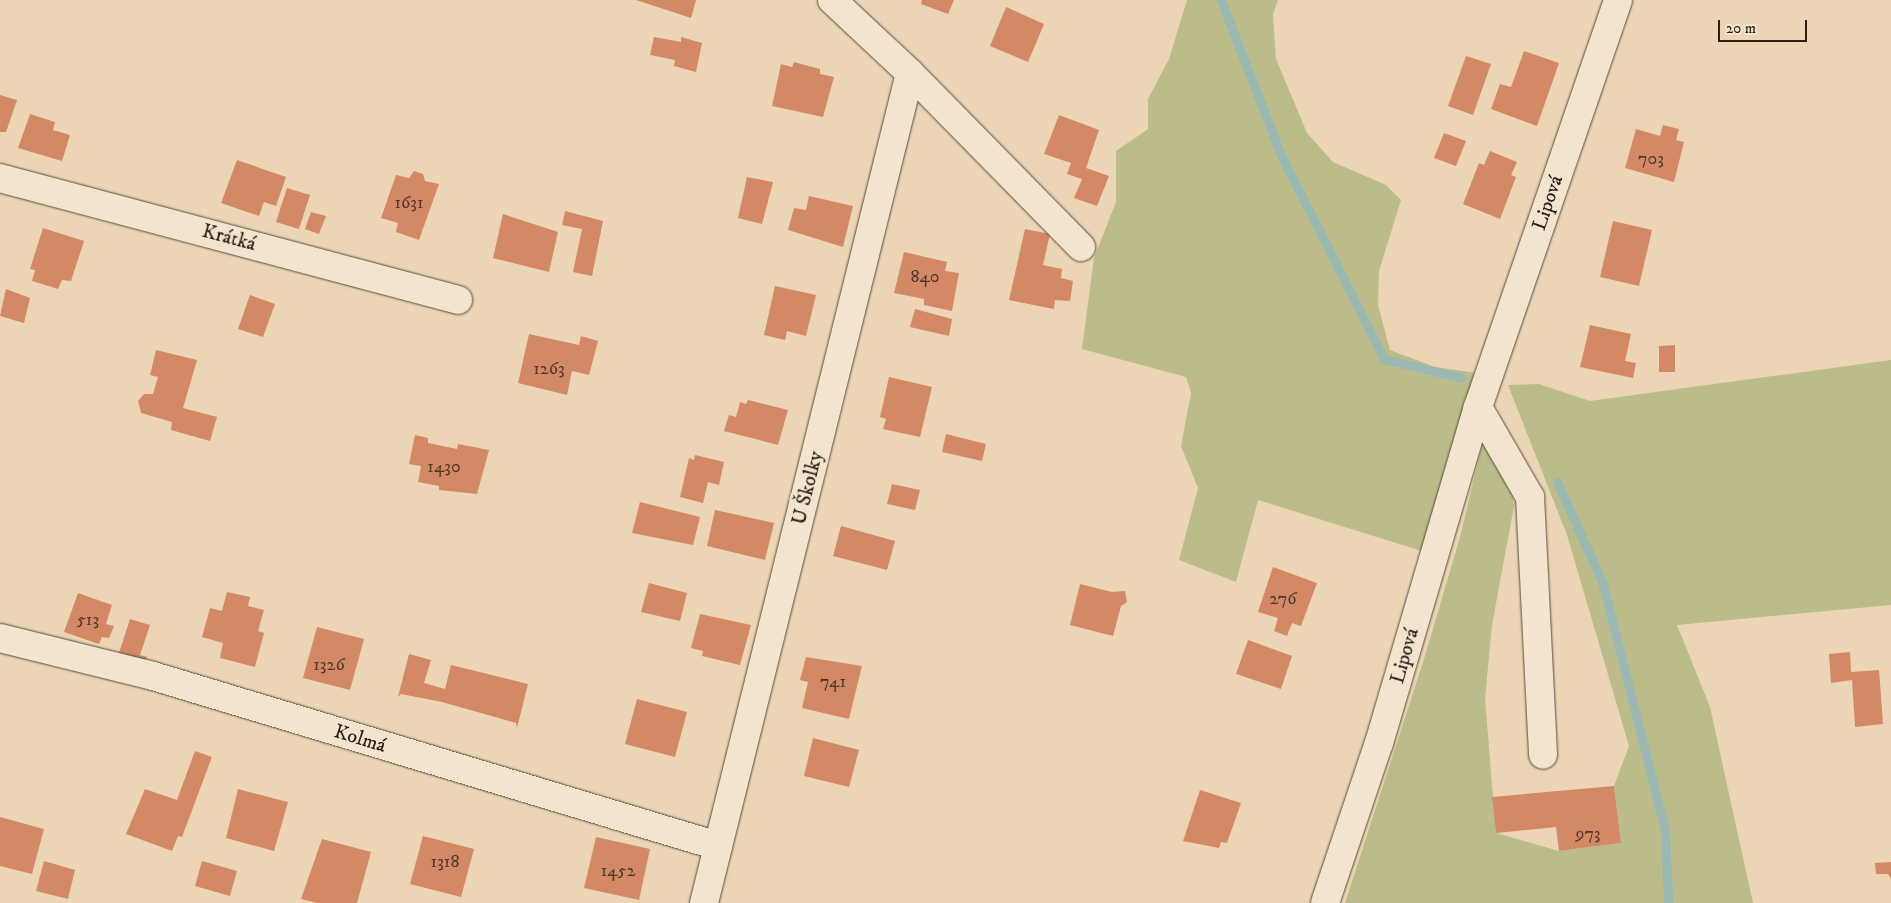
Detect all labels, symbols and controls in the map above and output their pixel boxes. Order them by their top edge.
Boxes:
scale bar [1721,10,1810,42]
text: 20 m [1726,19,1756,38]
house number: 703 [1638,148,1664,170]
street label: Lipová [1527,172,1569,234]
house number: 1631 [394,192,424,214]
street label: Krátká [199,219,259,257]
house number: 840 [910,266,940,288]
house number: 1263 [533,358,565,380]
street label: U Školky [787,449,829,527]
house number: 1430 [427,456,461,478]
house number: 276 [1269,588,1297,610]
house number: 513 [77,609,99,631]
street label: Lipová [1386,625,1424,687]
house number: 1326 [313,654,345,676]
house number: 741 [820,671,846,693]
street label: Kolmá [331,720,389,758]
house number: 973 [1575,823,1601,845]
house number: 1318 [431,851,459,873]
house number: 1452 [601,860,635,882]

